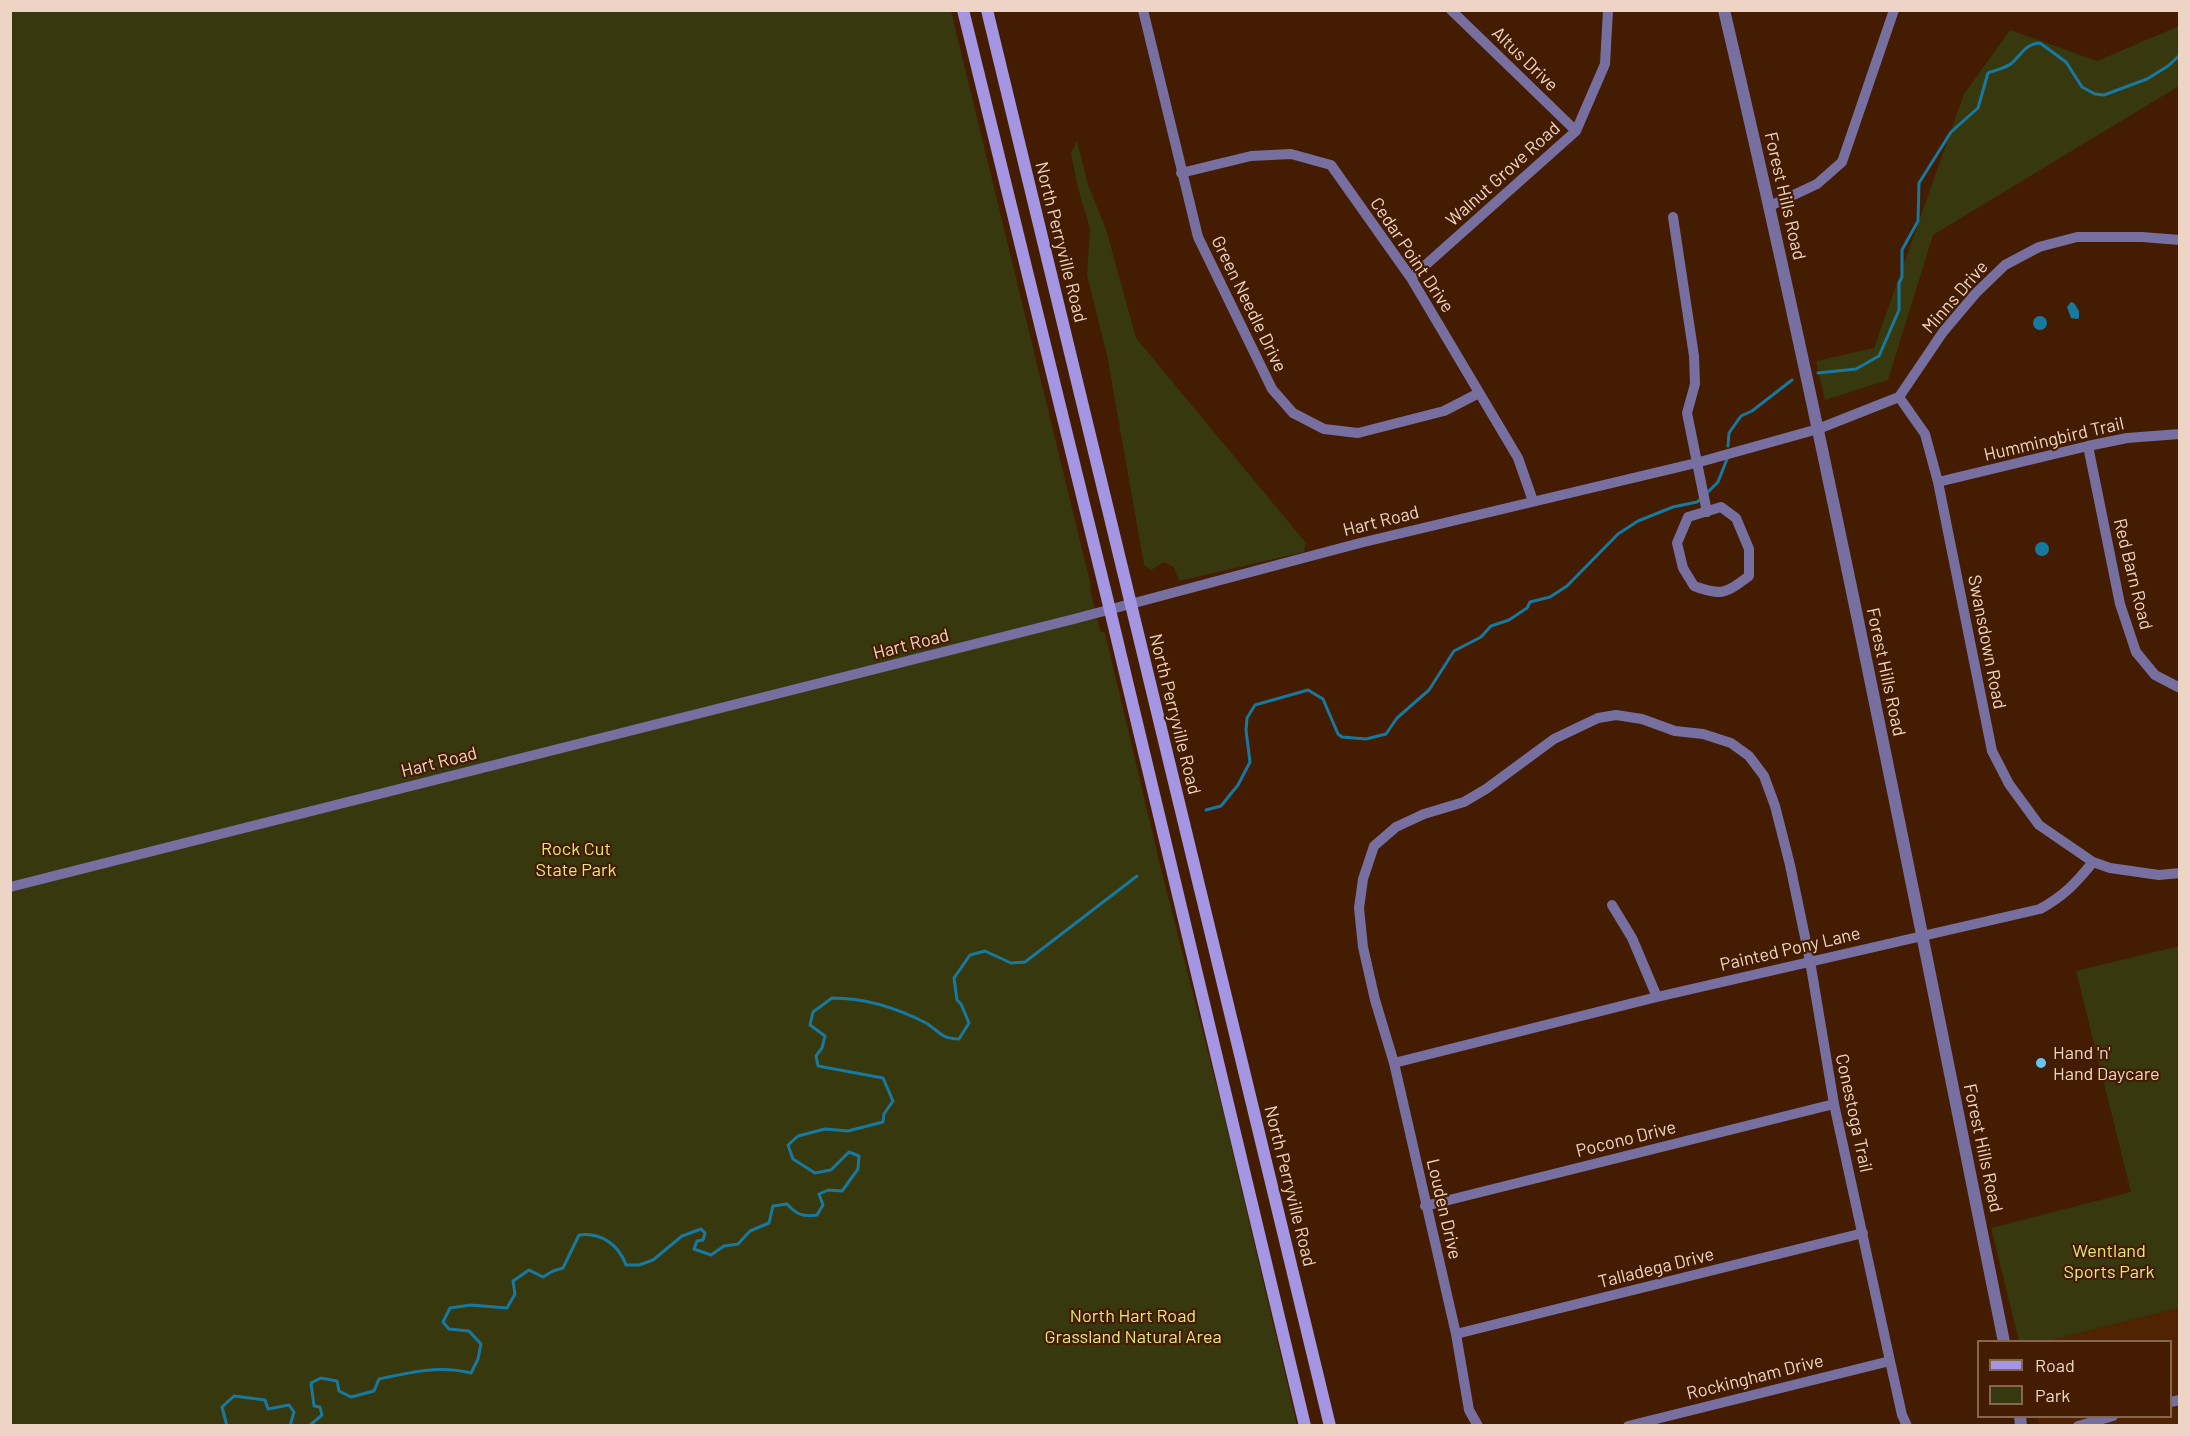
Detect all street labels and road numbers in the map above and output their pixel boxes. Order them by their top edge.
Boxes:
street label: Altus Drive [1487,22,1563,96]
street label: Walnut Grove Road [1442,117,1564,231]
street label: Forest Hills Road [1760,130,1810,262]
street label: North Perryville Road [1031,159,1091,325]
street label: Cedar Point Drive [1365,193,1459,317]
street label: Green Needle Drive [1207,232,1291,376]
street label: Minns Drive [1918,256,1992,338]
street label: Hummingbird Trail [1982,412,2126,466]
street label: Hart Road [1341,501,1421,541]
street label: Red Barn Road [2109,516,2157,632]
street label: Swansdown Road [1963,573,2011,711]
street label: Forest Hills Road [1862,606,1910,738]
street label: Hart Road [871,624,951,664]
street label: North Perryville Road [1145,631,1205,797]
street label: Hart Road [399,742,479,782]
street label: Painted Pony Lane [1718,922,1862,976]
street label: Conestoga Trail [1831,1052,1877,1174]
street label: Forest Hills Road [1959,1082,2007,1214]
street label: North Perryville Road [1260,1103,1320,1269]
street label: Pocono Drive [1574,1116,1678,1162]
street label: Louden Drive [1422,1157,1466,1261]
street label: Talladega Drive [1596,1243,1716,1293]
street label: Rockingham Drive [1684,1350,1826,1404]

